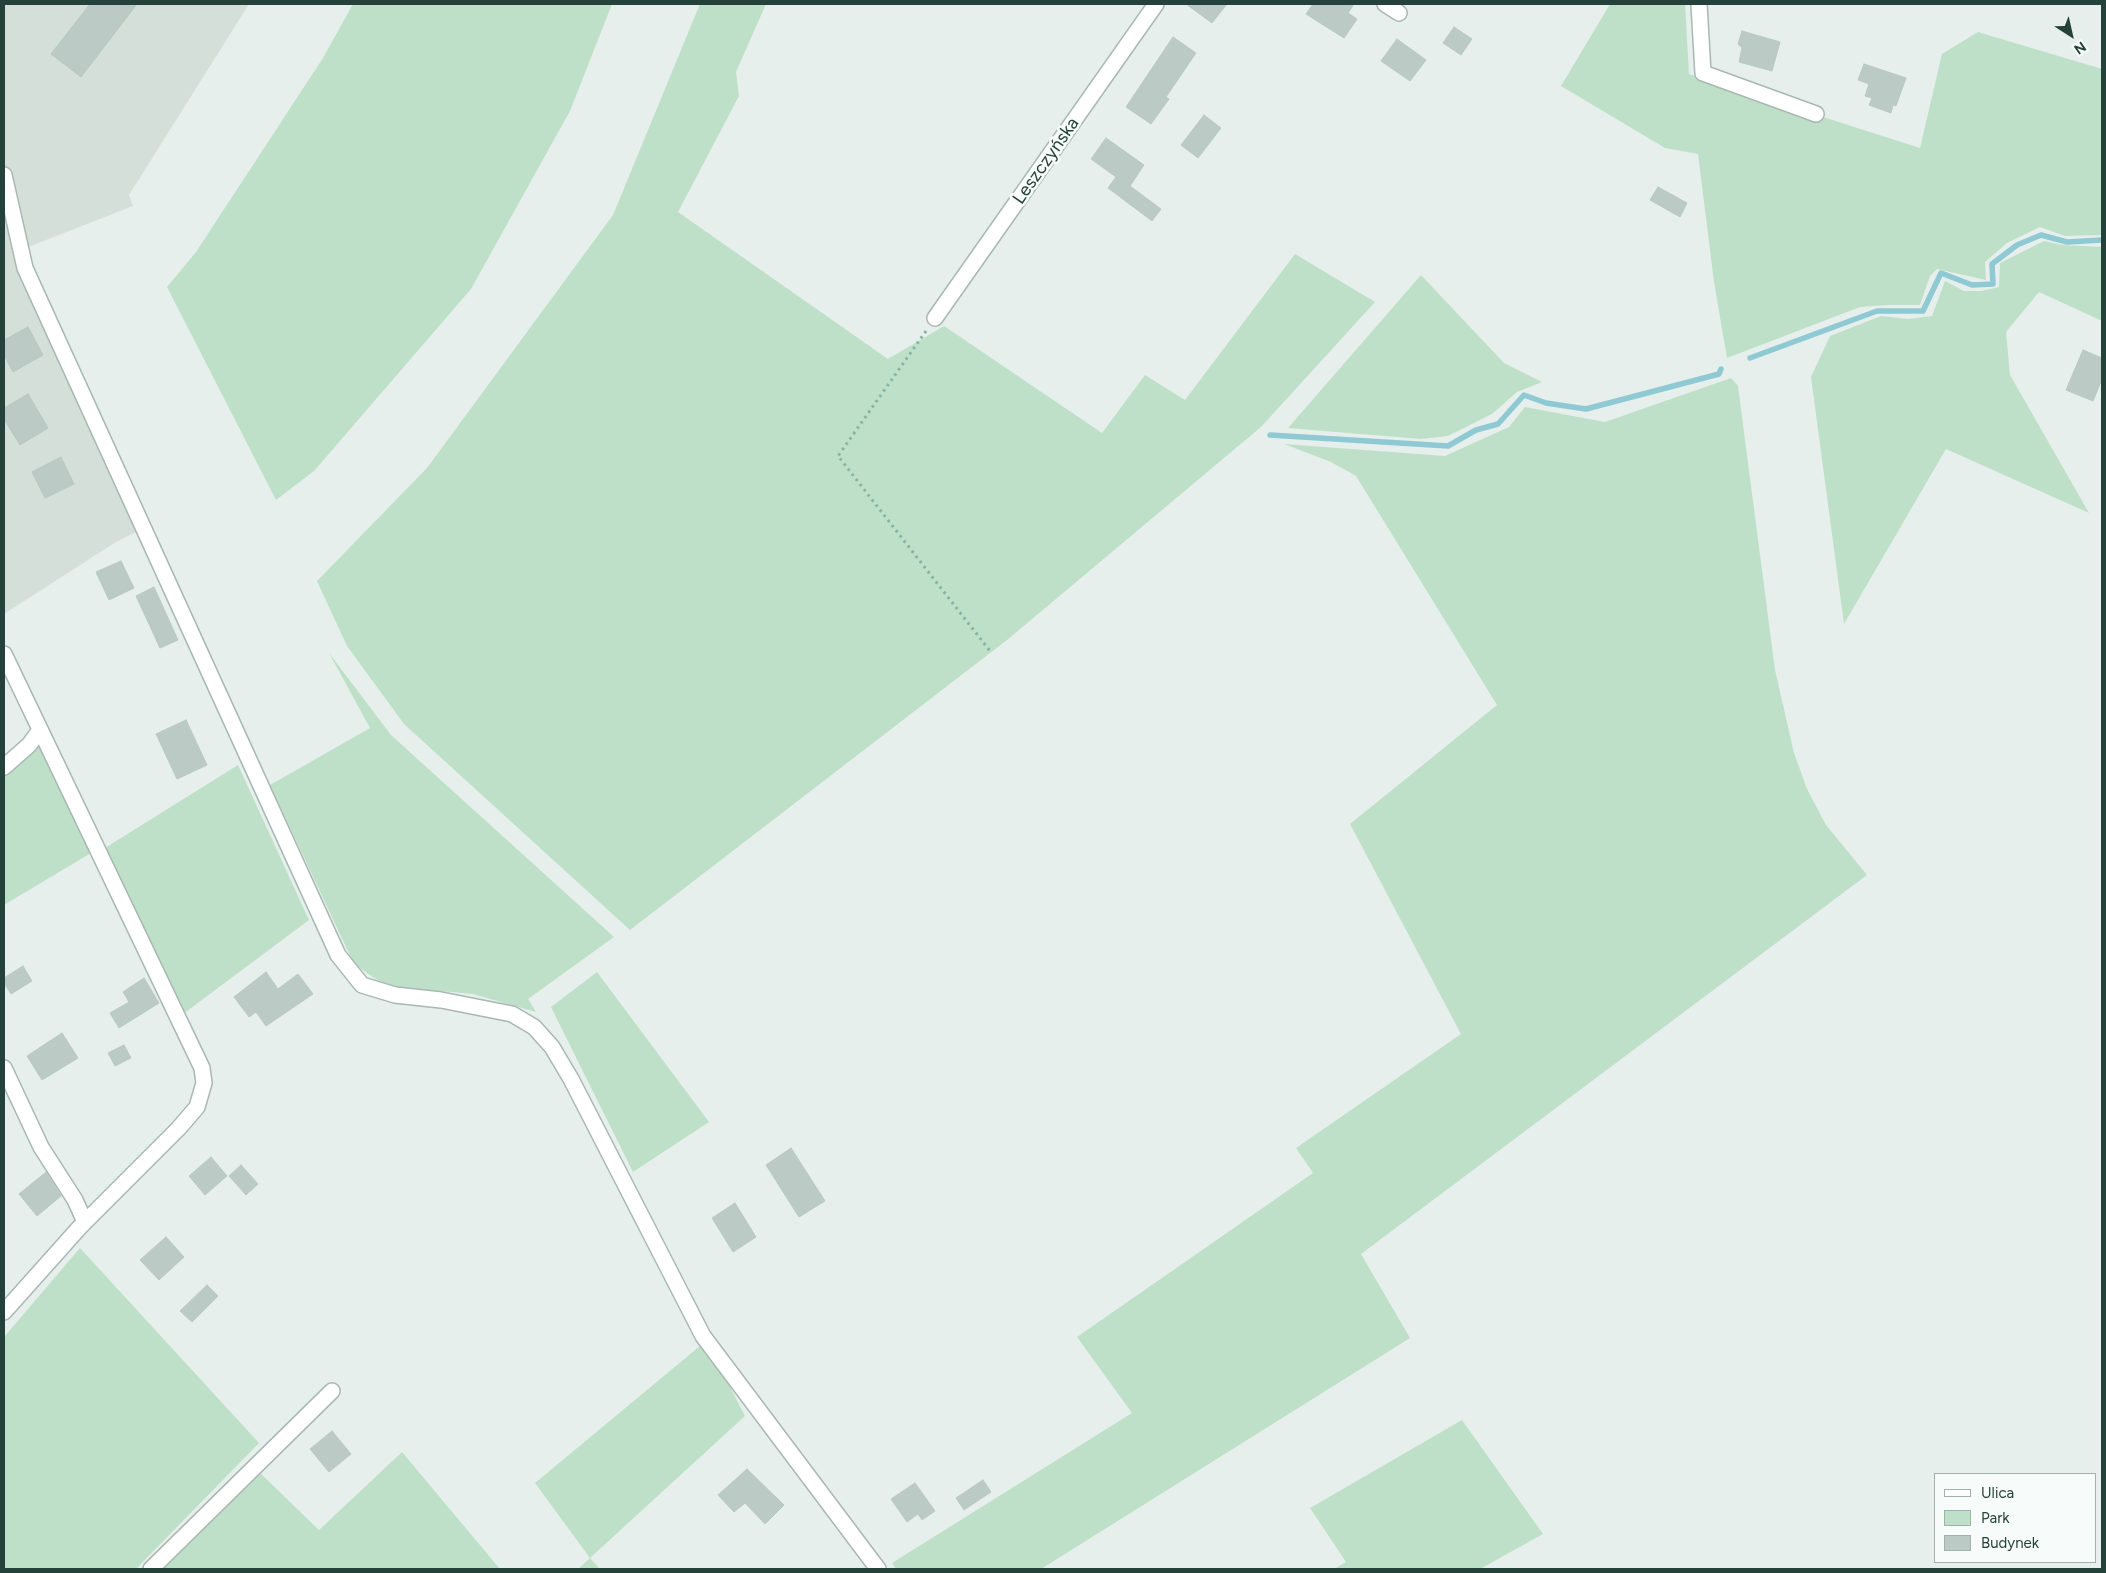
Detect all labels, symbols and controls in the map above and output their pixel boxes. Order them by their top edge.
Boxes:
north arrow [2046,10,2096,60]
text: N [2071,38,2089,58]
street label: Leszczyńska [1008,114,1084,208]
legend [1934,1473,2096,1563]
text: Ulica [1981,1484,2014,1502]
text: Park [1981,1509,2010,1527]
text: Budynek [1981,1534,2039,1552]

